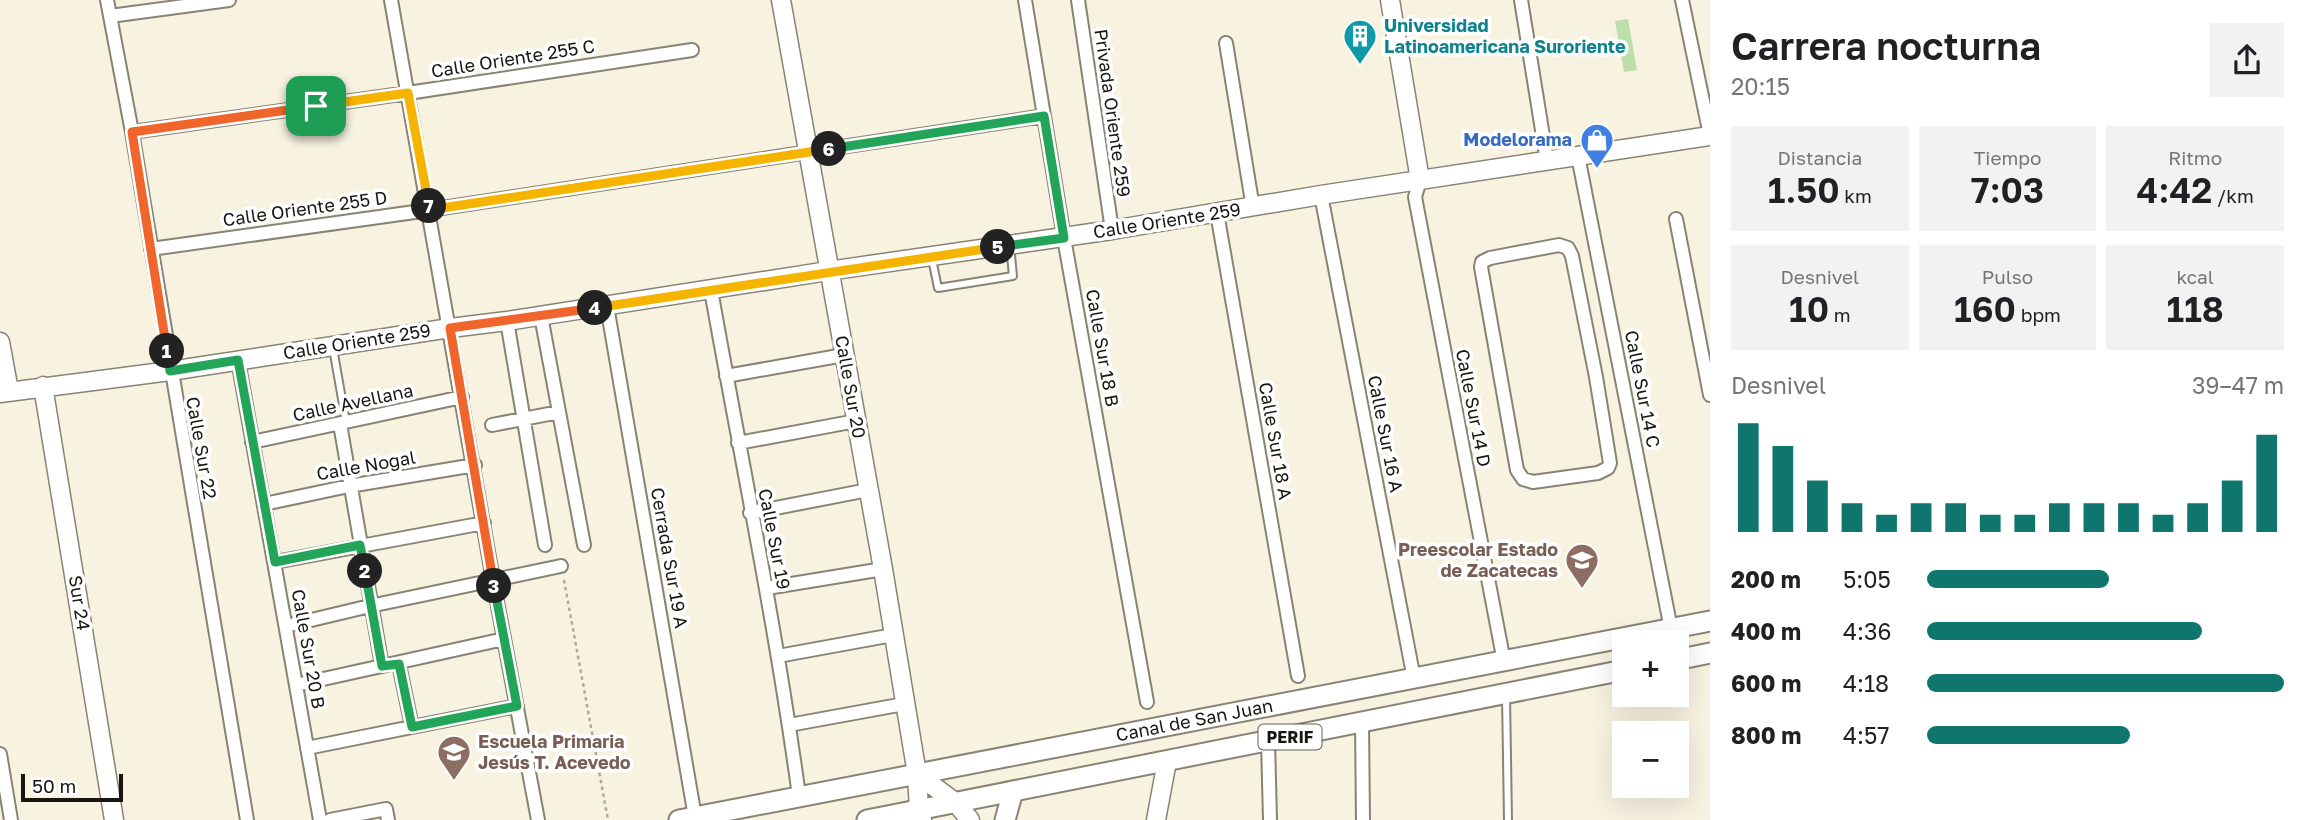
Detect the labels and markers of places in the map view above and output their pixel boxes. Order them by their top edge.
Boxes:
place label: Universidad Latinoamericana Suroriente [1384,14,1626,57]
building icon: Universidad Latinoamericana Suroriente [1341,17,1379,66]
pin [286,76,346,136]
shop icon: Modelorama [1578,121,1616,170]
place label: Modelorama [1463,128,1572,150]
pin: 6 [812,132,846,166]
pin: 7 [412,188,446,224]
pin: 5 [981,230,1016,264]
pin: 4 [578,290,612,326]
pin: 1 [150,334,184,368]
place label: Preescolar Estado de Zacatecas [1398,538,1558,581]
school or university icon: Preescolar Estado de Zacatecas [1563,541,1601,590]
pin: 2 [348,554,382,588]
pin: 3 [476,568,512,604]
place label: Escuela Primaria Jesús T. Acevedo [478,730,631,773]
school or university icon: Escuela Primaria Jesús T. Acevedo [435,733,473,782]

